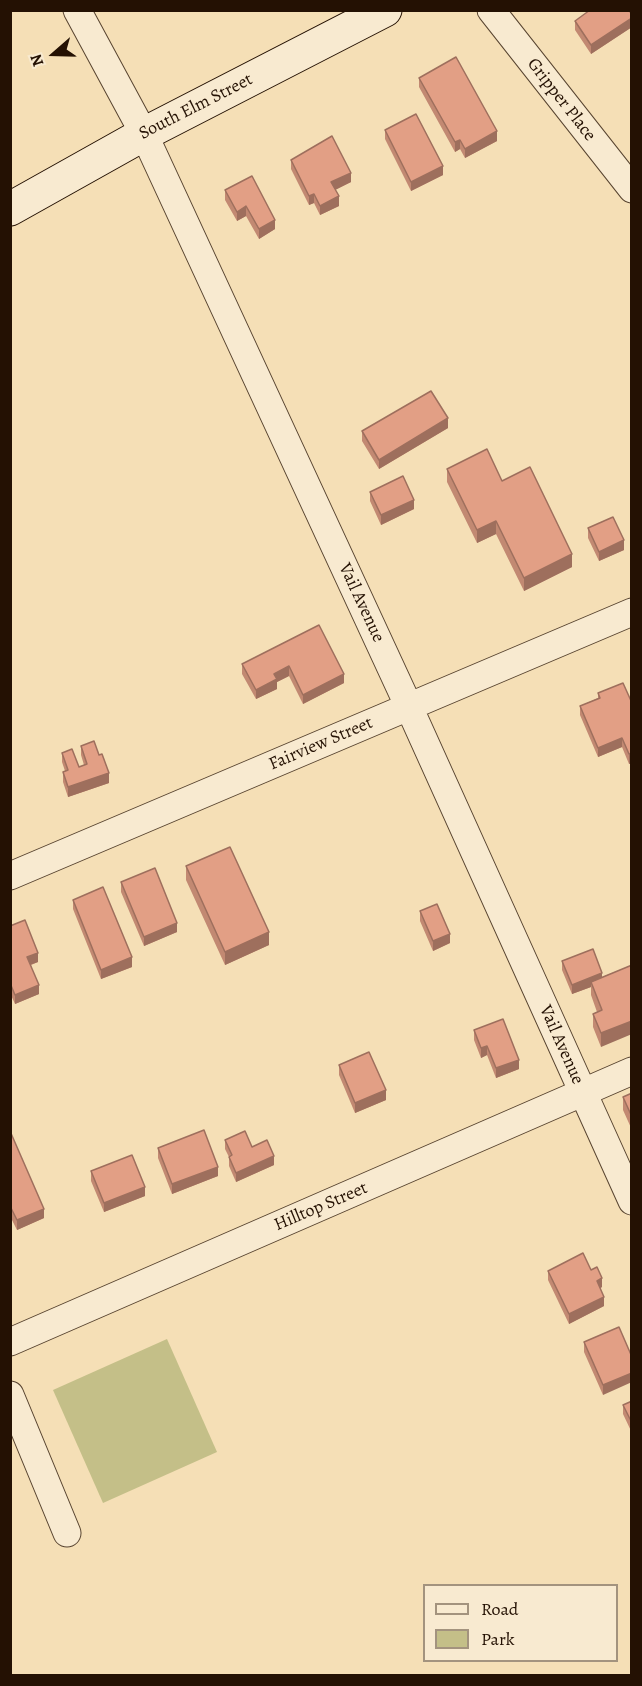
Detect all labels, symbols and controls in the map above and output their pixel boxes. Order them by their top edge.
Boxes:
north arrow [24,24,84,84]
text: N [25,51,49,69]
street label: Gripper Place [522,54,600,146]
street label: South Elm Street [135,69,257,145]
street label: Vail Avenue [333,560,389,646]
street label: Fairview Street [266,712,376,776]
street label: Vail Avenue [534,1002,588,1088]
street label: Hilltop Street [271,1178,371,1236]
legend [423,1584,618,1662]
text: Road [481,1597,518,1621]
text: Park [481,1627,515,1651]

